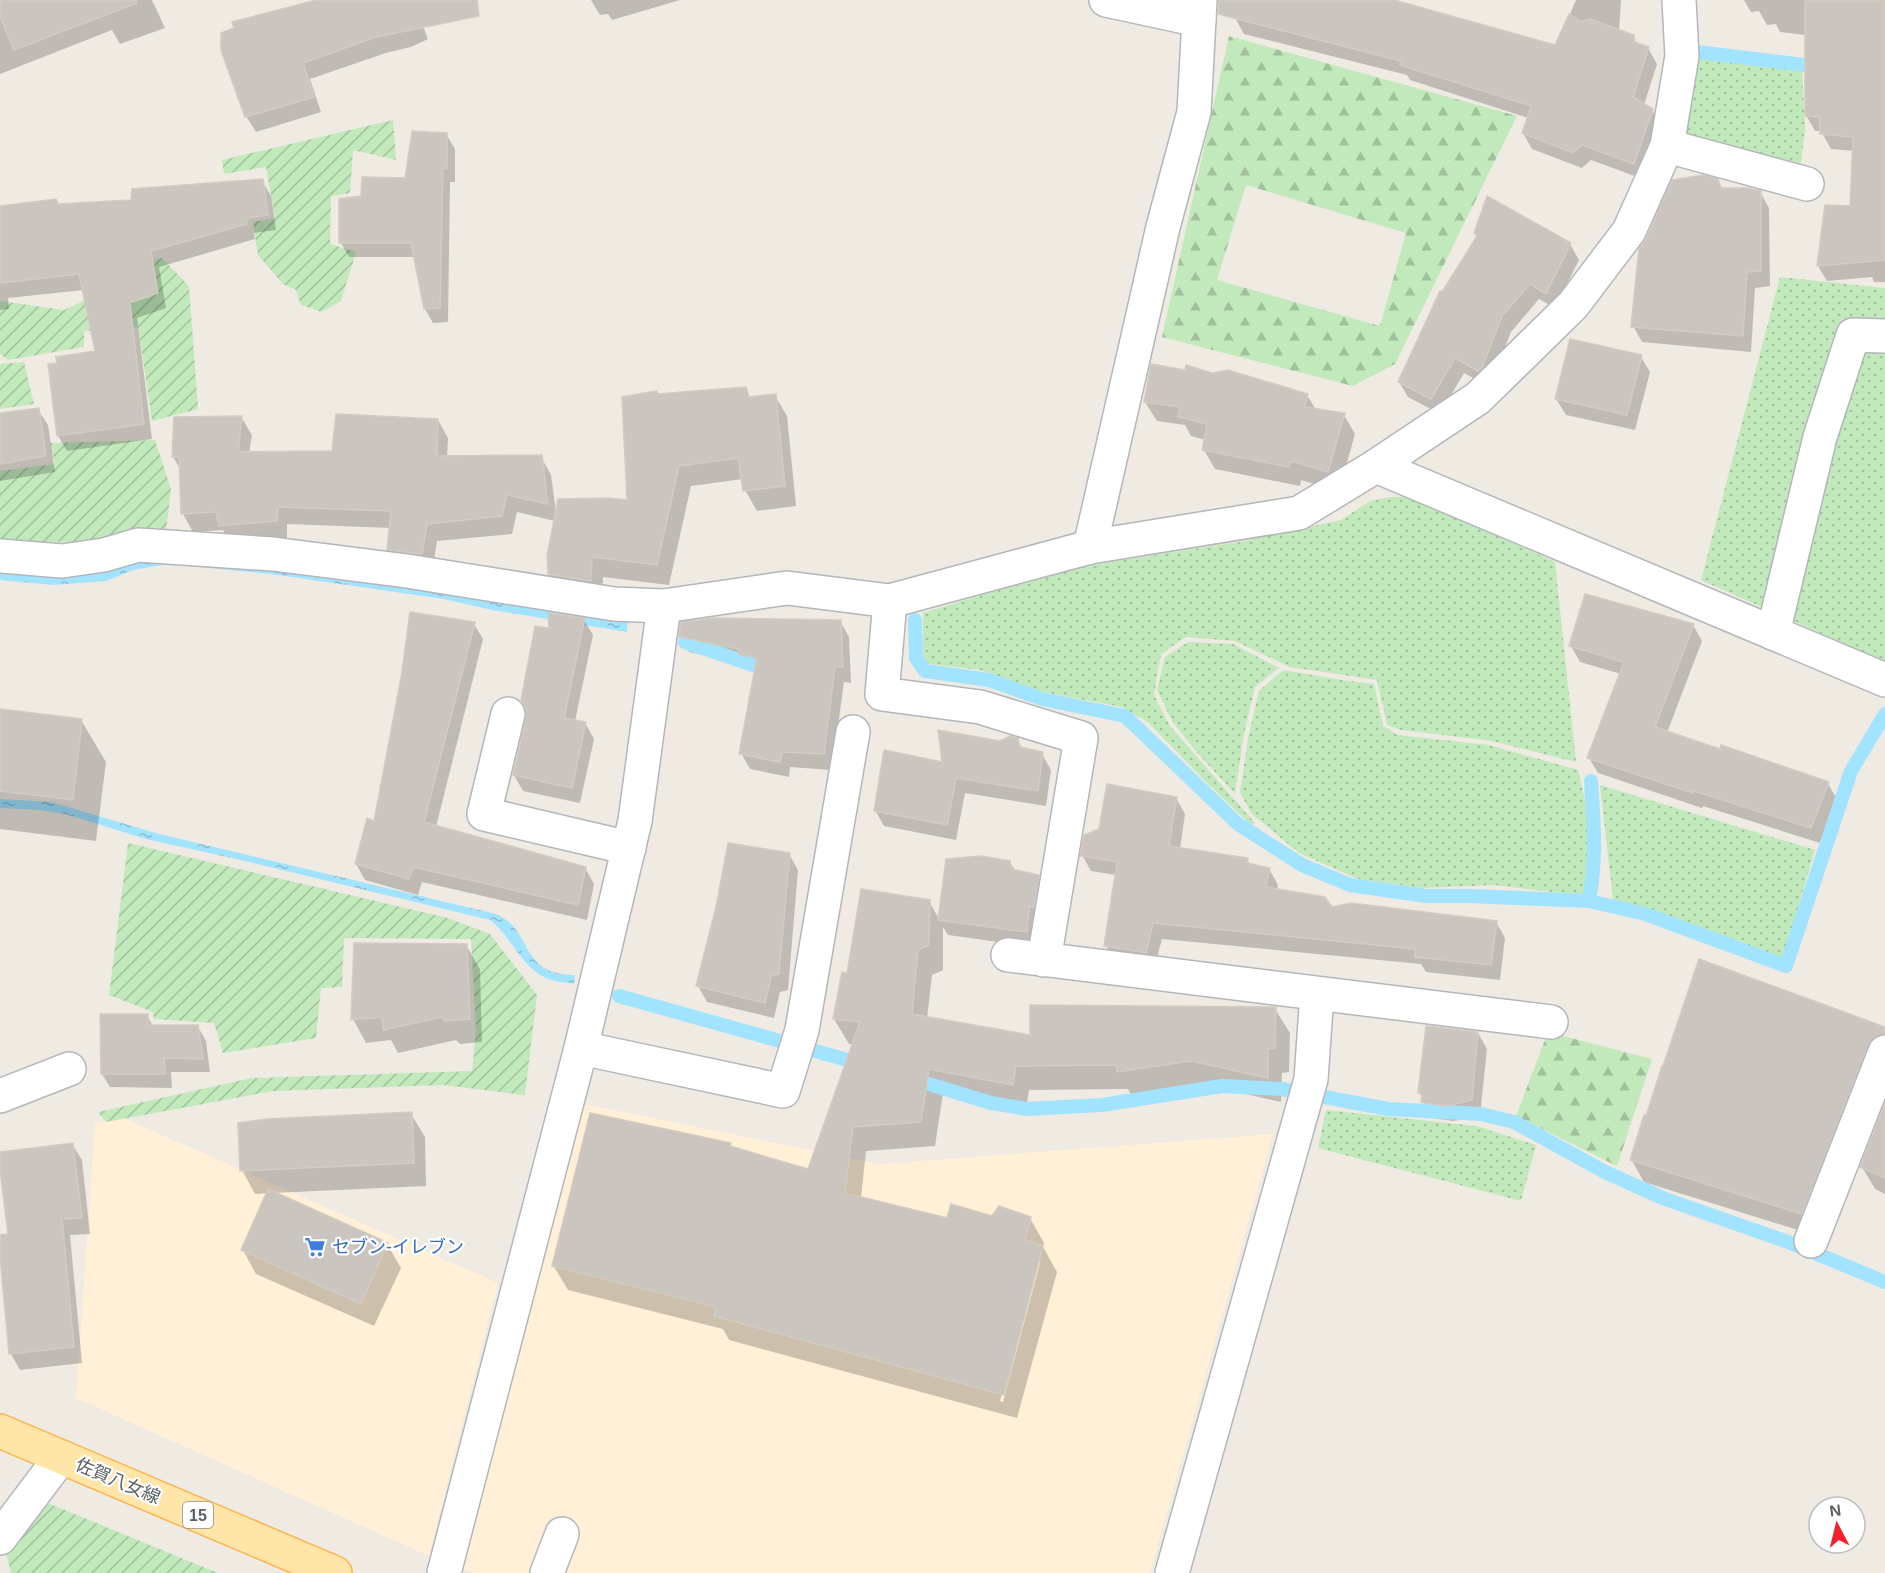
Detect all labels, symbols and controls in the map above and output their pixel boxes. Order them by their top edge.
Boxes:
supermarket icon: セブン-イレブン [303,1235,327,1259]
place label: セブン-イレブン [332,1237,464,1257]
street label: 佐賀八女線 [73,1454,163,1508]
north arrow [1807,1495,1867,1555]
text: N [1828,1501,1842,1520]
road number: 15 [183,1502,213,1528]

